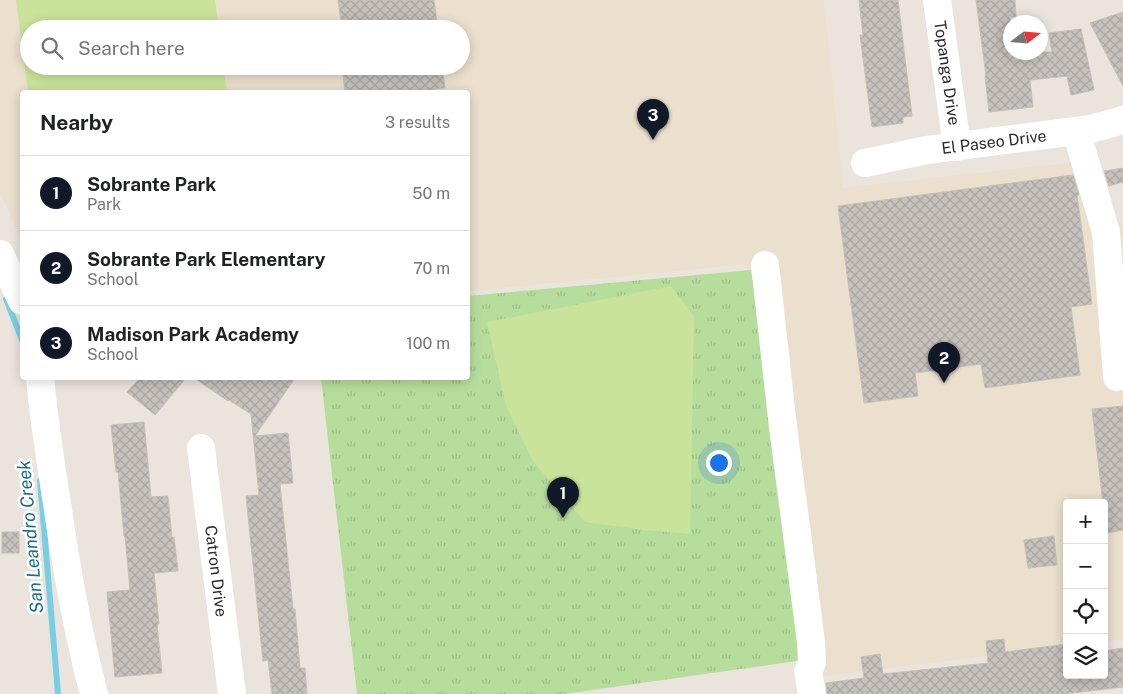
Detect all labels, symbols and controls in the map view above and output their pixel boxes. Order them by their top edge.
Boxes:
north arrow [1003,15,1048,60]
street label: Topanga Drive [930,19,964,127]
search box [20,20,470,75]
icon: search [38,34,66,62]
text: Search here [78,37,185,59]
pin: 3 [637,99,669,140]
text: Nearby [40,110,113,135]
text: 3 results [385,113,450,132]
street label: El Paseo Drive [940,126,1048,158]
text: Sobrante Park [87,173,216,195]
text: 1 [53,184,59,203]
text: 50 m [412,184,450,203]
text: Park [87,195,121,214]
text: Sobrante Park Elementary [87,248,325,270]
text: 2 [51,259,61,278]
text: 70 m [413,259,450,278]
text: School [87,270,138,289]
text: Madison Park Academy [87,323,299,345]
text: 3 [51,334,61,353]
text: 100 m [406,334,450,353]
pin: 2 [928,342,960,383]
text: School [87,345,138,364]
your location [706,450,732,476]
water label: San Leandro Creek [13,459,47,615]
pin: 1 [547,477,579,518]
map controls [1063,499,1108,679]
button: + [1063,499,1108,544]
street label: Catron Drive [201,524,231,618]
button: − [1063,544,1108,589]
button: locate [1063,589,1108,634]
button: layers [1063,634,1108,679]

